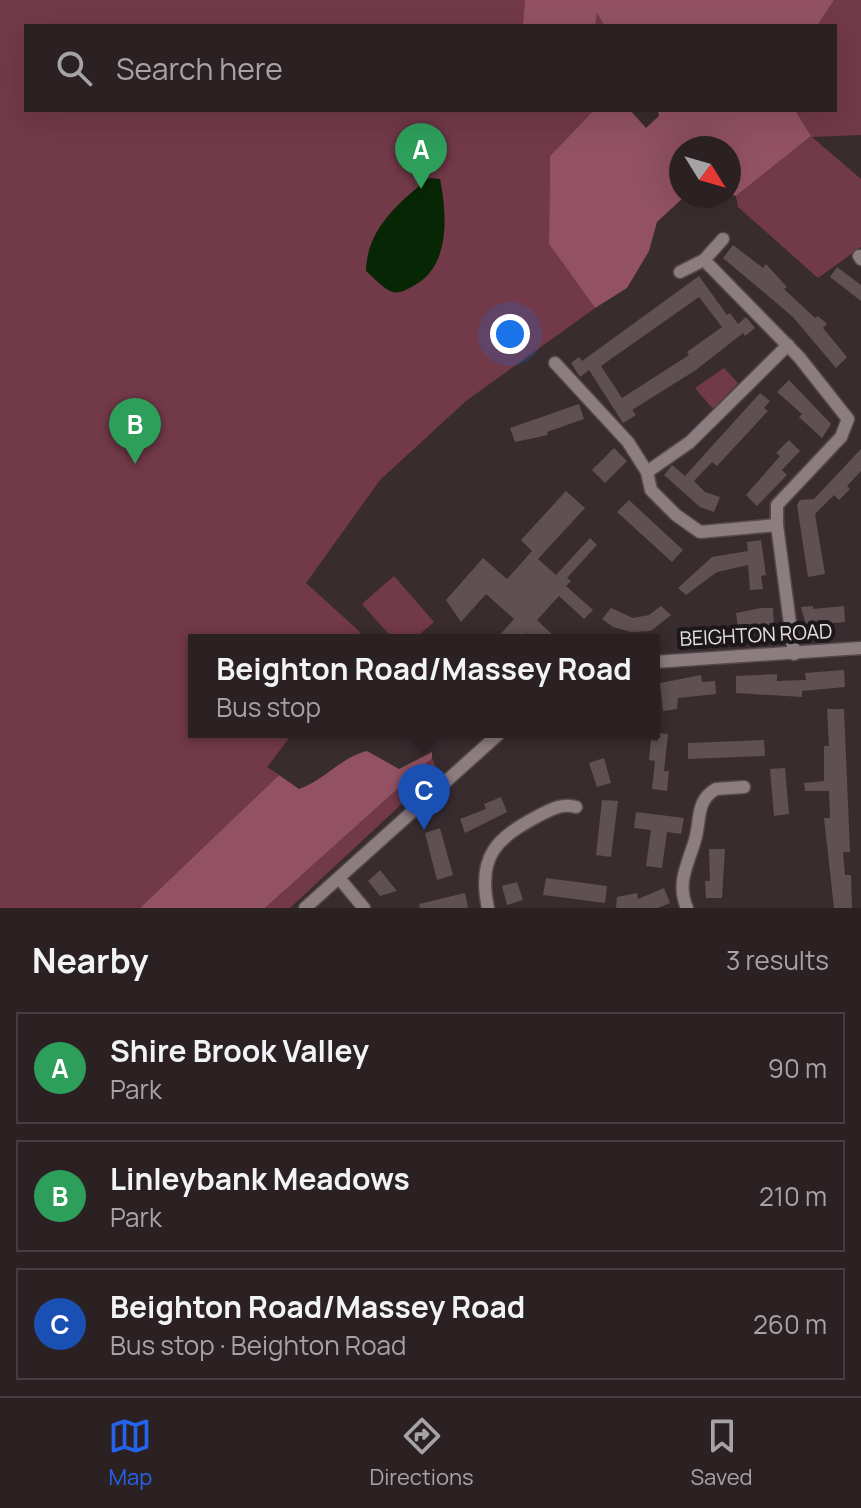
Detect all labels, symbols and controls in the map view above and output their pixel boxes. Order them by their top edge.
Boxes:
search box [24,24,837,112]
icon: search [52,46,96,90]
text: Search here [116,48,283,89]
pin: A [395,123,447,189]
north arrow [669,136,741,208]
your location [490,314,530,354]
pin: B [109,398,161,464]
street label: BEIGHTON ROAD [679,617,833,652]
popup [188,634,660,738]
text: Beighton Road/Massey Road [216,648,632,689]
text: Bus stop [216,689,321,725]
pin: C [398,764,450,830]
text: Nearby [32,937,148,983]
text: 3 results [726,942,829,978]
text: Shire Brook Valley [110,1030,369,1071]
text: A [51,1050,69,1086]
text: 90 m [768,1050,827,1086]
text: Park [110,1071,162,1107]
text: Linleybank Meadows [110,1158,410,1199]
text: B [52,1178,68,1214]
text: 210 m [759,1178,827,1214]
text: Park [110,1199,162,1235]
text: Beighton Road/Massey Road [110,1286,525,1327]
text: C [50,1306,70,1342]
text: 260 m [753,1306,827,1342]
text: Bus stop · Beighton Road [110,1327,406,1363]
tab: Map [108,1414,152,1492]
tab: Directions [369,1414,474,1492]
tab: Saved [691,1414,753,1492]

